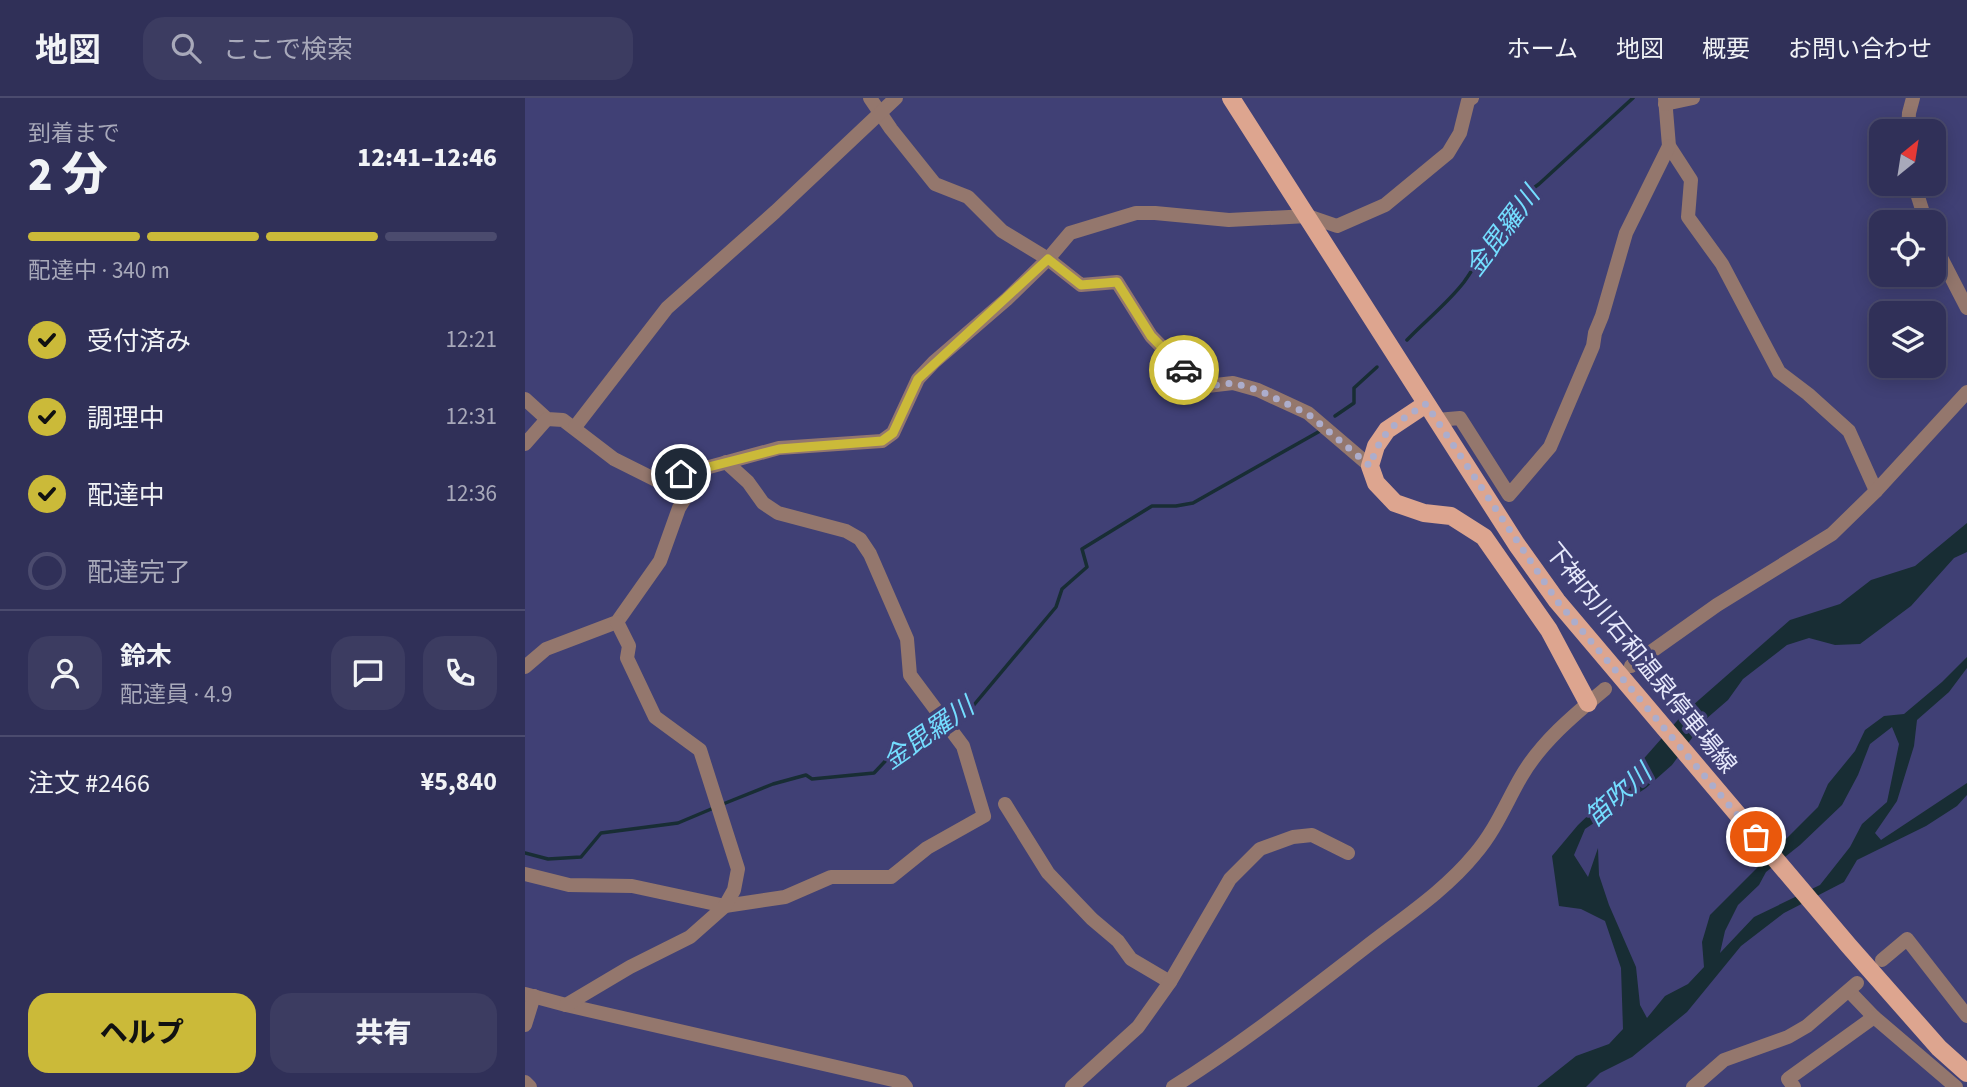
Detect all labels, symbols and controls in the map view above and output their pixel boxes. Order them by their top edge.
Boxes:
search box [143,17,633,80]
text: 地図 [35,27,101,74]
icon: search [167,29,205,67]
text: ここで検索 [223,31,353,68]
text: ホーム [1507,32,1578,67]
text: 地図 [1616,32,1664,67]
text: 概要 [1702,32,1750,67]
text: お問い合わせ [1788,32,1932,67]
text: 到着まで [28,117,120,150]
north arrow [1869,119,1946,196]
map controls [1869,119,1946,378]
text: 12:41–12:46 [357,139,497,176]
text: 2 分 [28,143,108,208]
water label: 金毘羅川 [1456,176,1550,284]
button: locate [1869,210,1946,287]
text: 配達中 · 340 m [28,254,170,287]
button: layers [1869,301,1946,378]
icon: check [28,321,66,359]
text: 受付済み [87,323,191,360]
text: 12:21 [446,323,497,356]
courier [1149,335,1219,405]
icon: car [1165,351,1203,389]
icon: check [28,398,66,436]
text: 調理中 [87,400,165,437]
text: 12:31 [446,400,497,433]
pin [651,444,711,504]
icon: home [662,455,700,493]
icon: check [28,475,66,513]
text: 配達中 [87,477,165,514]
text: 12:36 [446,477,497,510]
street label: 下神内川石和温泉停車場線 [1536,535,1745,781]
text: 配達完了 [87,554,191,591]
button: person [28,636,102,710]
button: chat [331,636,405,710]
button: phone [423,636,497,710]
text: 鈴木 [120,638,172,675]
text: 配達員 · 4.9 [120,678,233,711]
water label: 金毘羅川 [875,687,984,778]
water label: 笛吹川 [1577,754,1662,835]
text: ¥5,840 [421,763,497,800]
text: 注文 #2466 [28,765,150,802]
pin [1726,807,1786,867]
icon: bag [1737,818,1775,856]
button: ヘルプ [28,993,256,1073]
button: 共有 [270,993,497,1073]

